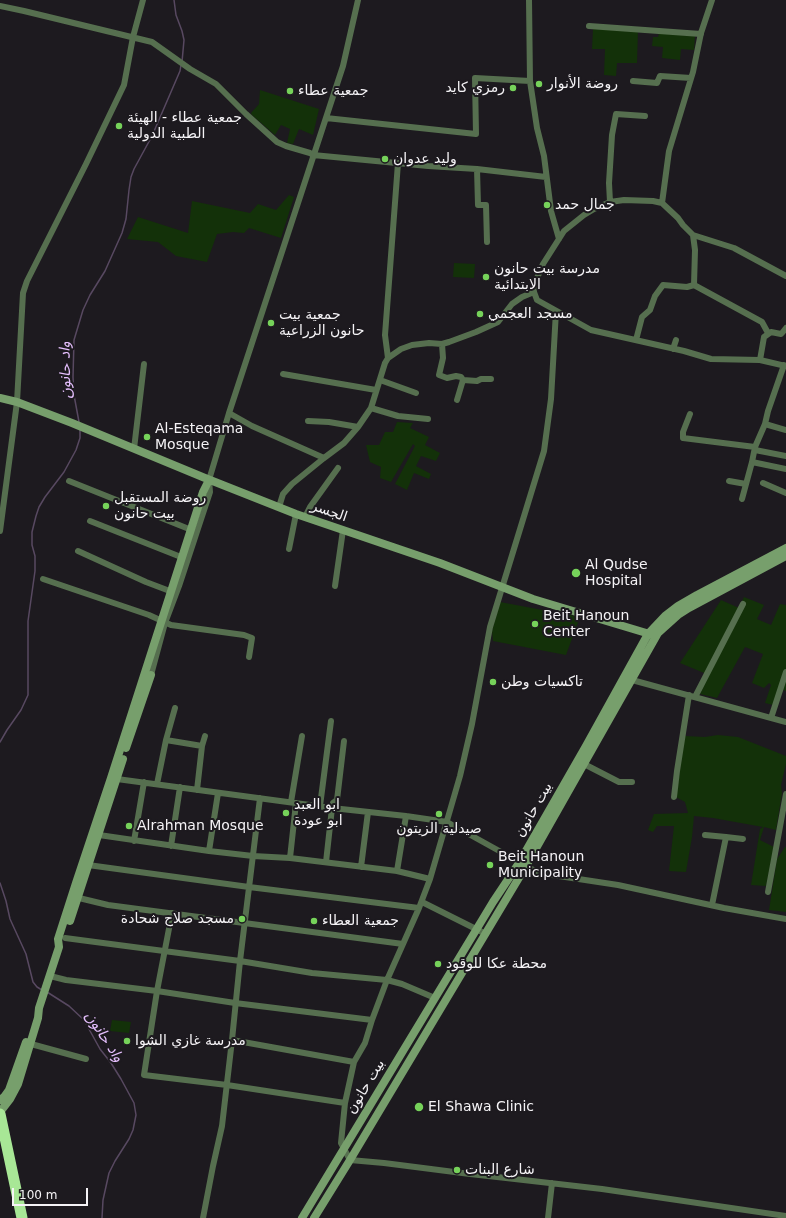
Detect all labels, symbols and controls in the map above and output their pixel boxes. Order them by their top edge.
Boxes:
place label: روضة الأنوار [547,76,618,92]
marker: روضة الأنوار [534,79,544,89]
place label: رمزي كايد [445,80,505,96]
place label: جمعية عطاء [298,83,368,99]
marker: رمزي كايد [508,83,518,93]
marker: جمعية عطاء [285,86,295,96]
place label: جمعية عطاء - الهيئة الطبية الدولية [127,110,242,142]
marker: جمعية عطاء - الهيئة الطبية الدولية [114,121,124,131]
place label: وليد عدوان [393,151,457,167]
marker: وليد عدوان [380,154,390,164]
place label: جمال حمد [555,197,615,213]
marker: جمال حمد [542,200,552,210]
place label: مدرسة بيت حانون الابتدائية [494,261,600,294]
marker: مدرسة بيت حانون الابتدائية [481,272,491,282]
place label: مسجد العجمي [488,306,573,322]
place label: جمعية بيت حانون الزراعية [279,307,364,340]
marker: مسجد العجمي [475,309,485,319]
marker: جمعية بيت حانون الزراعية [266,318,276,328]
water label: واد حانون [57,341,75,399]
place label: Al-Esteqama Mosque [155,421,243,454]
marker: Al-Esteqama Mosque [142,432,152,442]
place label: روضة المستقبل بيت حانون [114,490,206,522]
street label: الجسر [309,498,349,526]
marker: روضة المستقبل بيت حانون [101,501,111,511]
place label: Al Qudse Hospital [585,557,648,590]
marker: Al Qudse Hospital [570,567,582,579]
place label: Beit Hanoun Center [543,608,629,640]
marker: Beit Hanoun Center [530,619,540,629]
place label: تاكسيات وطن [501,674,583,690]
marker: تاكسيات وطن [488,677,498,687]
street label: بيت حانون [512,780,556,840]
place label: ابو العبد ابو عودة [294,797,343,830]
marker: ابو العبد ابو عودة [281,808,291,818]
marker: صيدلية الزيتون [434,809,444,819]
place label: Alrahman Mosque [137,818,264,834]
marker: Alrahman Mosque [124,821,134,831]
place label: صيدلية الزيتون [396,821,482,837]
place label: Beit Hanoun Municipality [498,849,584,882]
marker: Beit Hanoun Municipality [485,860,495,870]
place label: مسجد صلاح شحادة [121,911,234,927]
place label: جمعية العطاء [322,913,399,929]
marker: مسجد صلاح شحادة [237,914,247,924]
marker: جمعية العطاء [309,916,319,926]
place label: محطة عكا للوقود [446,956,547,972]
marker: محطة عكا للوقود [433,959,443,969]
water label: واد حانون [81,1008,127,1066]
place label: مدرسة غازي الشوا [135,1033,246,1049]
marker: مدرسة غازي الشوا [122,1036,132,1046]
street label: بيت حانون [343,1057,389,1117]
place label: El Shawa Clinic [428,1099,534,1115]
marker: El Shawa Clinic [413,1101,425,1113]
place label: شارع البنات [465,1162,535,1178]
marker: شارع البنات [452,1165,462,1175]
scale bar [14,1180,90,1206]
text: 100 m [19,1188,57,1202]

